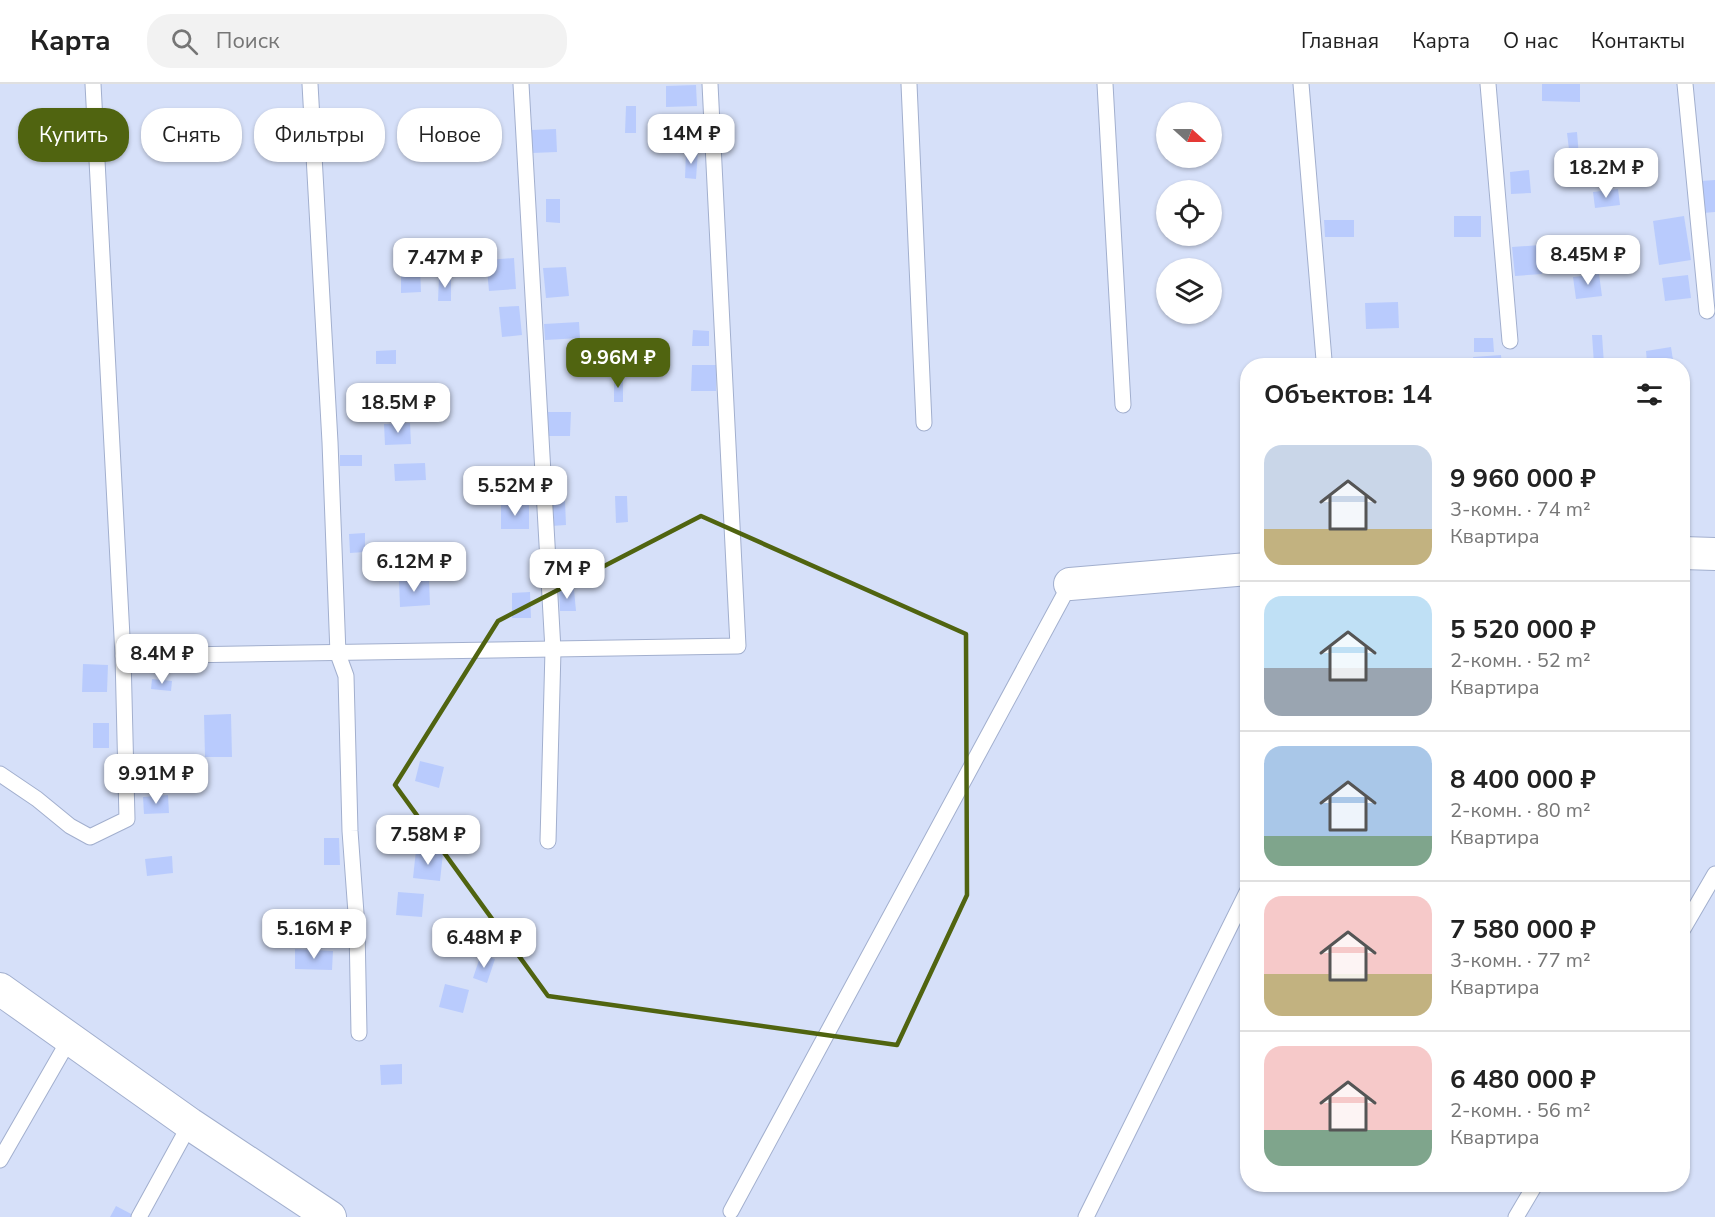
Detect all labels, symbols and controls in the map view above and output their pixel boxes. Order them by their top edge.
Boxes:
search box [147,14,567,68]
text: Карта [30,22,111,60]
icon: search [168,25,201,58]
text: Поиск [216,26,280,56]
text: Главная [1301,27,1379,55]
text: Карта [1412,27,1470,55]
text: О нас [1503,27,1558,55]
text: Контакты [1591,27,1685,55]
north arrow [1156,102,1222,168]
map controls [1156,102,1222,324]
chip: Купить [18,108,129,162]
chip: Снять [141,108,242,162]
chip: Фильтры [254,108,385,162]
chip: Новое [397,108,502,162]
pin: 14M ₽ [649,114,733,165]
text: 14M ₽ [662,120,720,147]
pin: 18.2M ₽ [1551,148,1661,199]
text: 18.2M ₽ [1568,154,1644,181]
button: locate [1156,180,1222,246]
pin: 8.45M ₽ [1533,235,1643,286]
pin: 7.47M ₽ [390,238,500,289]
text: 8.45M ₽ [1550,241,1626,268]
text: 7.47M ₽ [407,244,483,271]
button: layers [1156,258,1222,324]
pin: 9.96M ₽ [563,338,673,389]
text: 9.96M ₽ [580,344,656,371]
text: Объектов: 14 [1264,377,1432,412]
icon: filters [1633,378,1666,411]
pin: 18.5M ₽ [343,383,453,434]
text: 18.5M ₽ [360,389,436,416]
text: 9 960 000 ₽ [1450,461,1596,496]
pin: 5.52M ₽ [460,466,570,517]
icon: home [1312,469,1384,541]
text: 5.52M ₽ [477,472,553,499]
text: 3-комн. · 74 m² [1450,496,1591,523]
text: Квартира [1450,523,1540,550]
pin: 6.12M ₽ [359,542,469,593]
text: 6.12M ₽ [376,548,452,575]
pin: 7M ₽ [531,549,603,600]
text: 7M ₽ [544,555,590,582]
text: 5 520 000 ₽ [1450,612,1596,647]
icon: home [1312,620,1384,692]
pin: 8.4M ₽ [113,634,211,685]
text: 8.4M ₽ [130,640,194,667]
text: 2-комн. · 52 m² [1450,647,1591,674]
text: Квартира [1450,674,1540,701]
pin: 9.91M ₽ [101,754,211,805]
text: 9.91M ₽ [118,760,194,787]
text: 8 400 000 ₽ [1450,762,1596,797]
icon: home [1312,770,1384,842]
text: 2-комн. · 80 m² [1450,797,1591,824]
pin: 7.58M ₽ [373,815,483,866]
text: 7.58M ₽ [390,821,466,848]
text: Квартира [1450,824,1540,851]
pin: 5.16M ₽ [259,909,369,960]
text: 7 580 000 ₽ [1450,912,1596,947]
text: 5.16M ₽ [276,915,352,942]
pin: 6.48M ₽ [429,918,539,969]
icon: home [1312,920,1384,992]
text: 6.48M ₽ [446,924,522,951]
text: 3-комн. · 77 m² [1450,947,1591,974]
text: Квартира [1450,974,1540,1001]
text: 6 480 000 ₽ [1450,1062,1596,1097]
icon: home [1312,1070,1384,1142]
text: 2-комн. · 56 m² [1450,1097,1591,1124]
text: Квартира [1450,1124,1540,1151]

